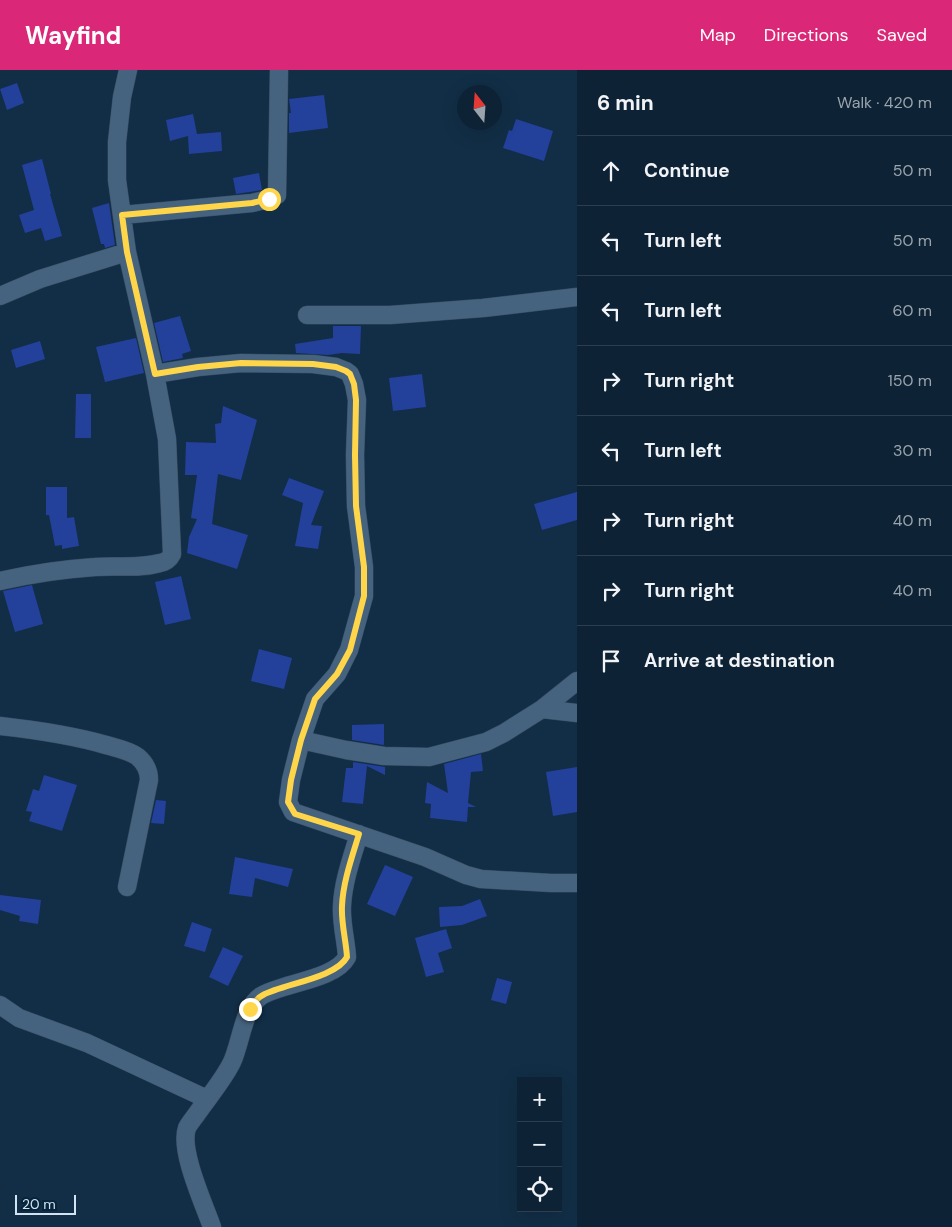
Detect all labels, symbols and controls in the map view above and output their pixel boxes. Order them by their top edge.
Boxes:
text: Wayfind [25,20,121,51]
text: Map [700,23,736,47]
text: Directions [764,23,849,47]
text: Saved [877,23,927,47]
north arrow [457,85,502,130]
text: 6 min [597,89,654,117]
text: Walk · 420 m [837,92,932,113]
icon: ahead [597,157,625,185]
text: Continue [644,158,730,183]
text: 50 m [893,160,932,181]
route start [258,188,281,211]
icon: left [597,227,625,255]
text: Turn left [644,228,722,253]
text: 50 m [893,230,932,251]
icon: left [597,297,625,325]
text: Turn left [644,298,722,323]
text: 60 m [892,300,932,321]
icon: right [597,367,625,395]
text: Turn right [644,368,734,393]
text: 150 m [888,370,932,391]
icon: left [597,437,625,465]
text: Turn left [644,438,722,463]
text: 30 m [893,440,932,461]
icon: right [597,507,625,535]
text: Turn right [644,508,734,533]
text: 40 m [893,510,932,531]
icon: right [597,577,625,605]
text: Turn right [644,578,734,603]
text: 40 m [893,580,932,601]
icon: arrive [597,647,625,675]
text: Arrive at destination [644,648,835,673]
route end [239,998,262,1021]
map controls [517,1077,562,1212]
button: + [517,1077,562,1122]
button: − [517,1122,562,1167]
button: locate [517,1167,562,1212]
scale bar [15,1192,76,1215]
text: 20 m [22,1195,56,1213]

